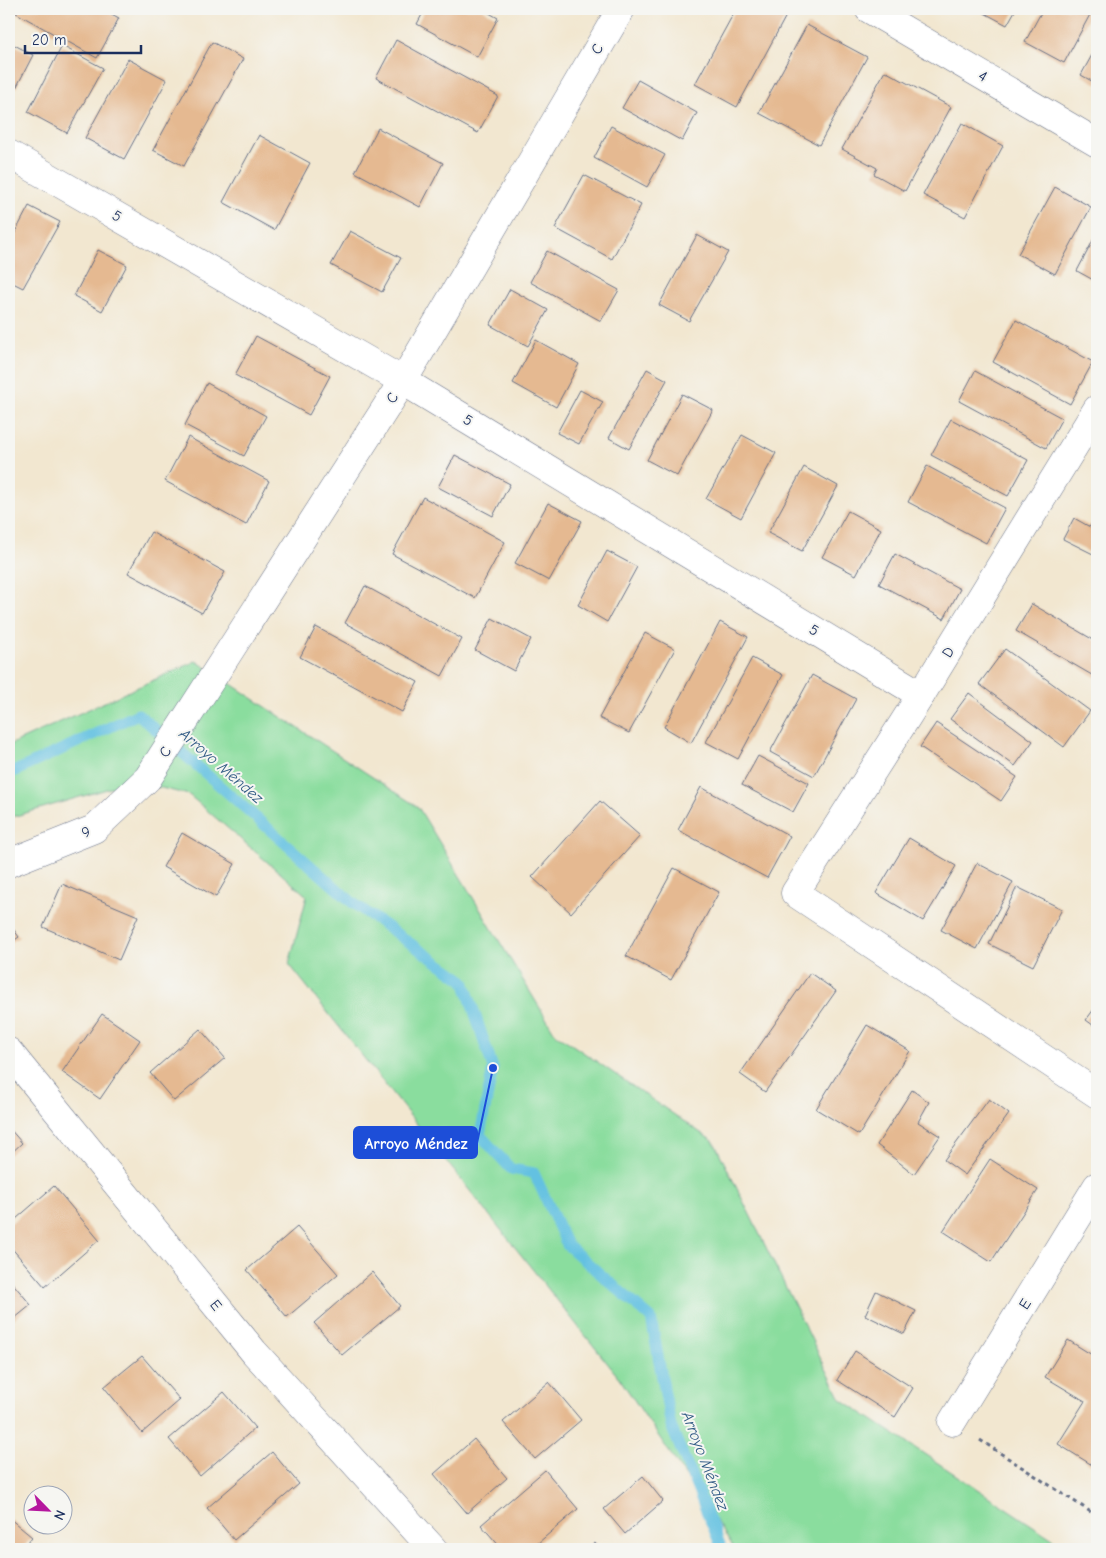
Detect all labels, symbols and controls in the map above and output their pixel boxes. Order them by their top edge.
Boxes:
scale bar [25,22,141,54]
text: 20 m [32,31,66,49]
street label: C [587,41,607,57]
street label: 4 [975,66,991,86]
street label: 5 [109,206,125,226]
street label: C [382,389,402,407]
street label: 5 [460,410,476,430]
street label: 5 [806,620,822,640]
street label: D [938,643,958,661]
water label: Arroyo Méndez [175,724,267,808]
street label: C [155,743,175,761]
street label: 9 [79,822,93,842]
callout: Arroyo Méndez [354,1127,477,1158]
text: Arroyo Méndez [364,1135,468,1153]
street label: E [1015,1295,1035,1313]
street label: E [206,1296,226,1314]
water label: Arroyo Méndez [678,1408,733,1514]
north arrow [22,1486,72,1536]
text: N [50,1507,69,1523]

